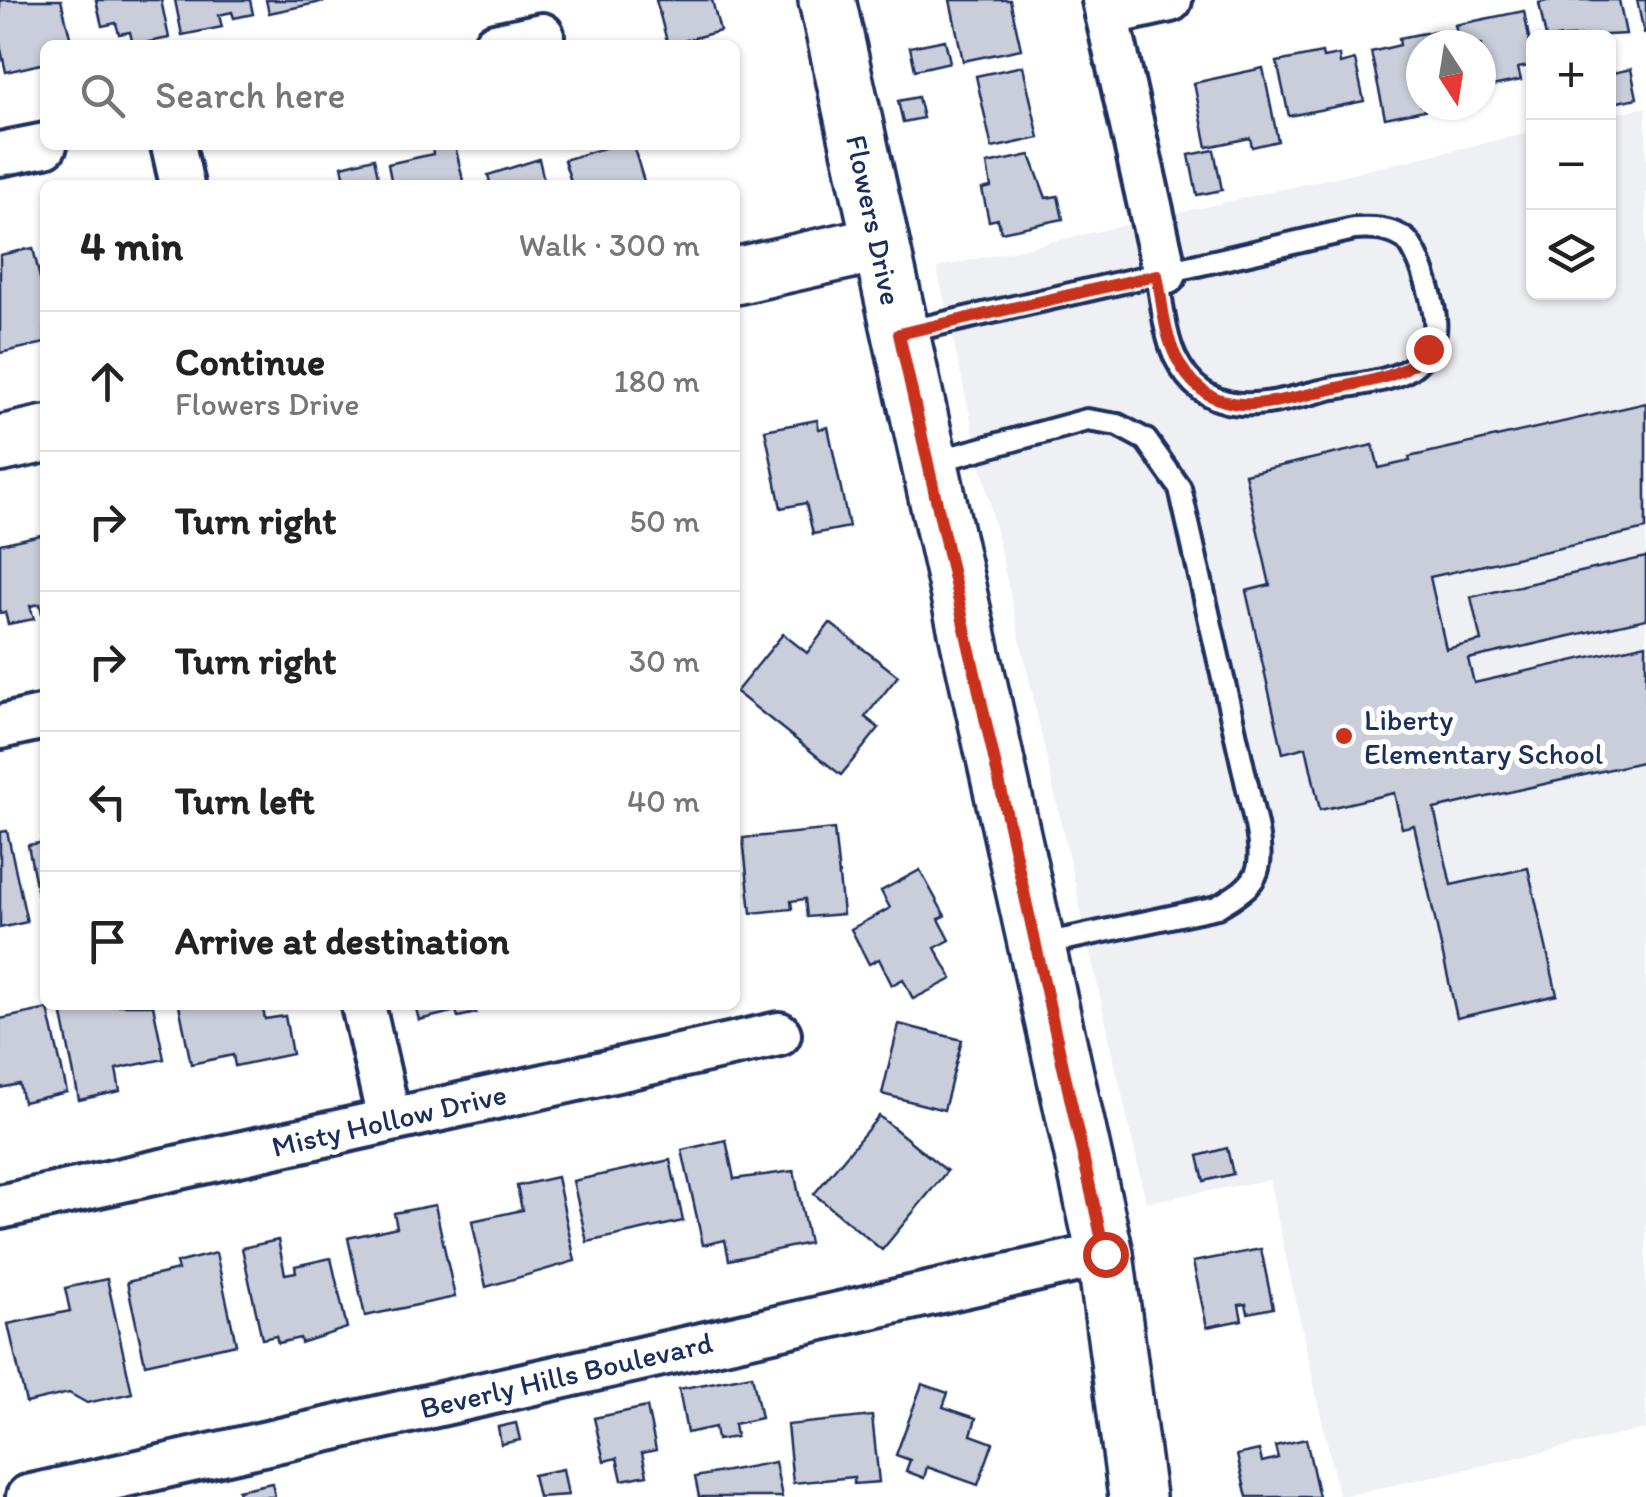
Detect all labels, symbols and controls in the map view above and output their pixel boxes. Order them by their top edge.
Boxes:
north arrow [1406,30,1496,120]
map controls [1526,30,1616,300]
button: + [1526,30,1616,120]
search box [40,40,740,150]
icon: search [75,68,130,123]
text: Search here [155,72,346,118]
button: − [1526,120,1616,210]
street label: Flowers Drive [838,132,910,308]
button: layers [1526,210,1616,300]
text: 4 min [80,220,183,271]
text: Walk · 300 m [519,226,700,264]
route end [1406,327,1452,373]
text: Continue [175,339,325,385]
icon: ahead [80,354,135,409]
text: 180 m [614,362,700,400]
text: Flowers Drive [175,385,359,423]
icon: right [80,494,135,549]
text: Turn right [175,498,337,544]
text: 50 m [629,502,700,540]
icon: right [80,634,135,689]
text: Turn right [175,638,337,684]
text: 30 m [629,642,700,680]
place label: Liberty Elementary School [1364,701,1604,772]
marker: Liberty Elementary School [1333,725,1355,747]
icon: left [80,774,135,829]
text: Turn left [175,778,315,824]
text: 40 m [627,782,700,820]
icon: arrive [80,914,135,969]
text: Arrive at destination [175,918,510,964]
street label: Misty Hollow Drive [268,1075,510,1165]
route start [1083,1232,1129,1278]
street label: Beverly Hills Boulevard [416,1323,716,1427]

